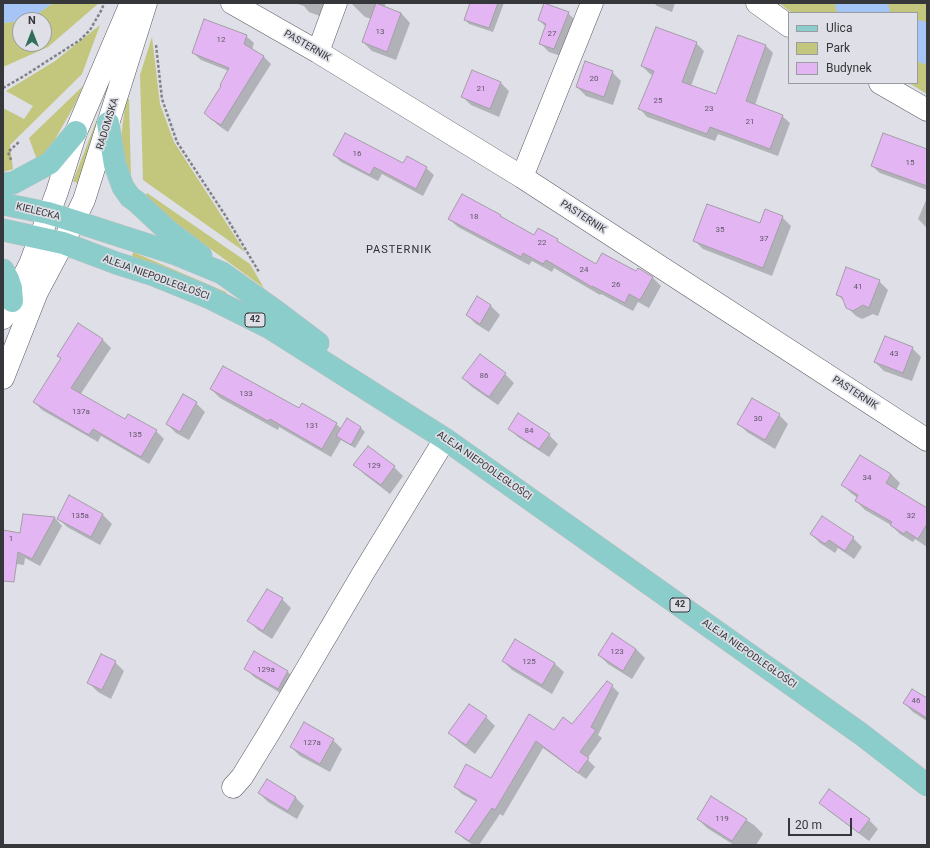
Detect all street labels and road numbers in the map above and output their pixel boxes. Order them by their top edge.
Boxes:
street label: PASTERNIK [281,28,333,64]
street label: RADOMSKA [94,97,122,151]
street label: PASTERNIK [558,198,608,236]
street label: KIELECKA [15,201,61,223]
street label: ALEJA NIEPODLEGŁOŚCI [101,253,211,303]
road number: 42 [245,313,265,327]
street label: PASTERNIK [830,374,880,412]
street label: ALEJA NIEPODLEGŁOŚCI [434,429,534,503]
road number: 42 [670,598,690,612]
street label: ALEJA NIEPODLEGŁOŚCI [699,617,799,691]

